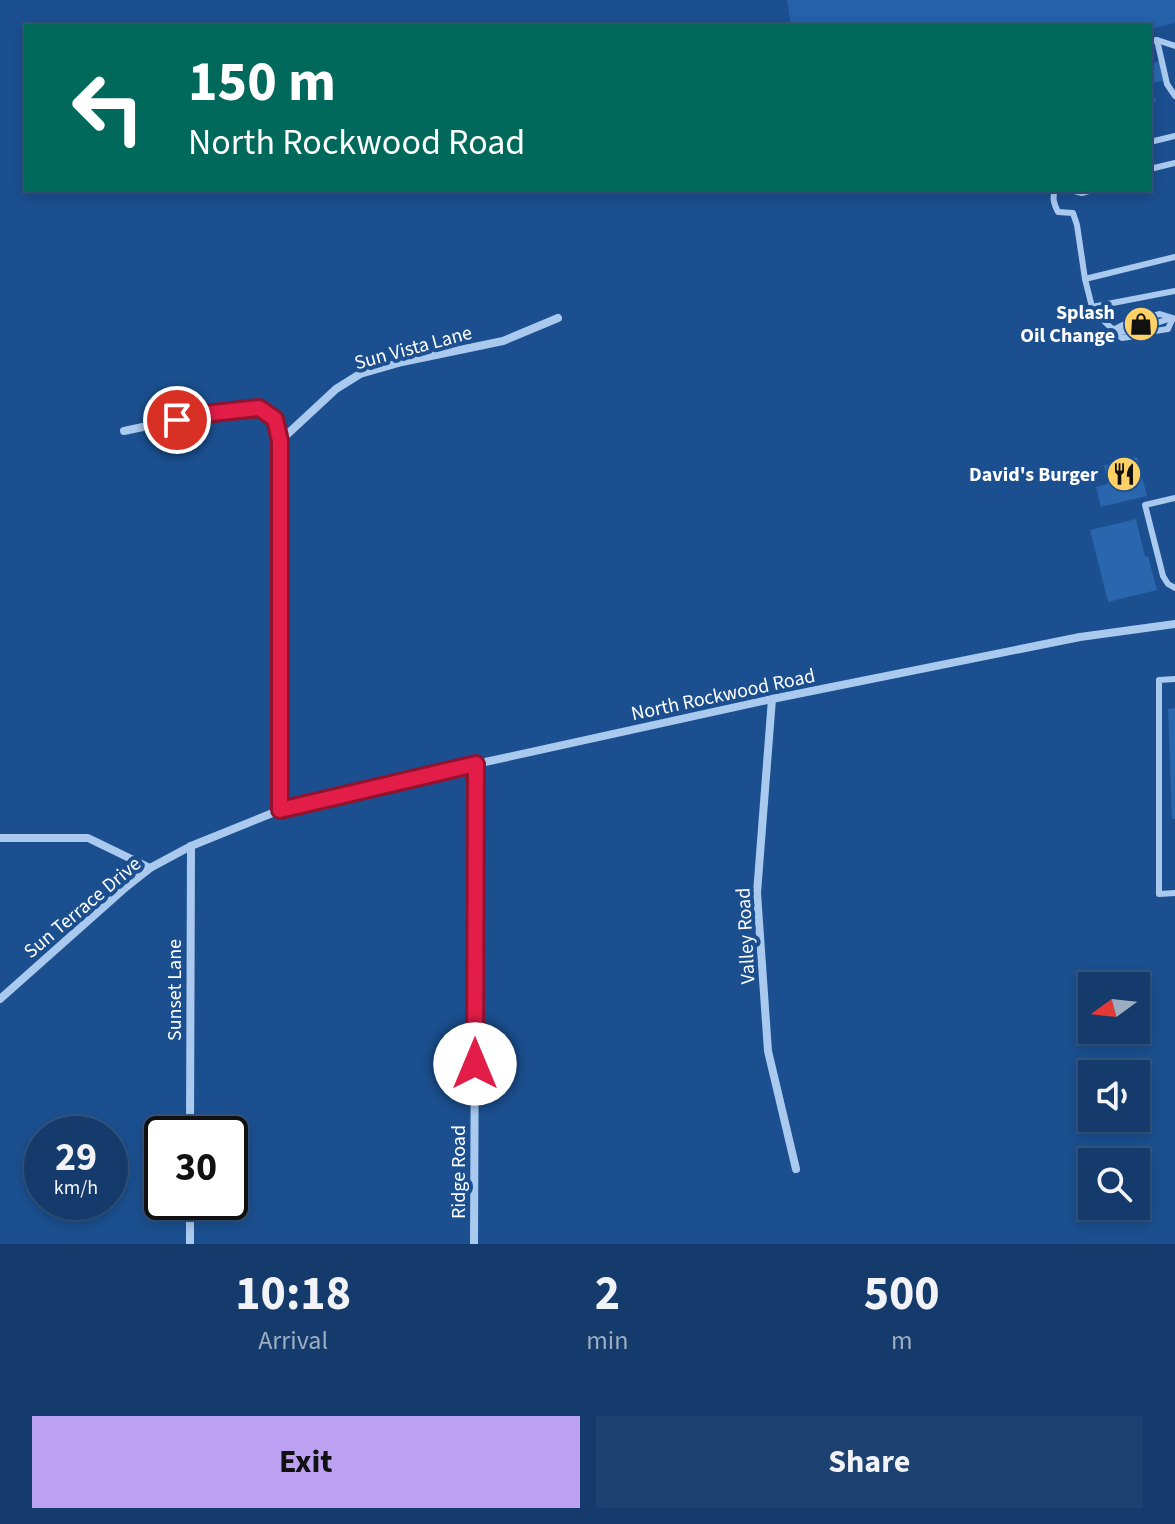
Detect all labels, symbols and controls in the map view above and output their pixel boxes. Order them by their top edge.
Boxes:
text: 150 m [188,43,336,122]
icon: left [56,56,160,160]
text: North Rockwood Road [188,117,525,168]
place label: Splash Oil Change [1020,299,1115,350]
shop icon: Splash Oil Change [1122,305,1160,343]
street label: Sun Vista Lane [351,319,475,377]
pin [143,386,211,454]
icon: arrive [155,398,199,442]
restaurant icon: David's Burger [1105,455,1143,493]
place label: David's Burger [969,461,1098,489]
street label: North Rockwood Road [629,662,818,728]
street label: Sun Terrace Drive [18,850,147,965]
street label: Valley Road [729,887,763,985]
street label: Sunset Lane [161,939,189,1041]
north arrow [1078,972,1150,1044]
map controls [1078,972,1150,1220]
position arrow [433,1022,517,1106]
button: sound [1078,1060,1150,1132]
speed limit sign: 30 [144,1116,248,1220]
street label: Ridge Road [445,1125,473,1219]
text: 29 [55,1129,97,1186]
button: search [1078,1148,1150,1220]
text: km/h [54,1174,98,1202]
text: 10:18 [235,1260,351,1328]
text: 2 [595,1260,620,1328]
text: 500 [864,1260,940,1328]
text: Arrival [258,1322,328,1359]
text: min [586,1322,628,1359]
text: m [891,1322,912,1359]
button: Exit [32,1416,580,1508]
button: Share [596,1416,1143,1508]

